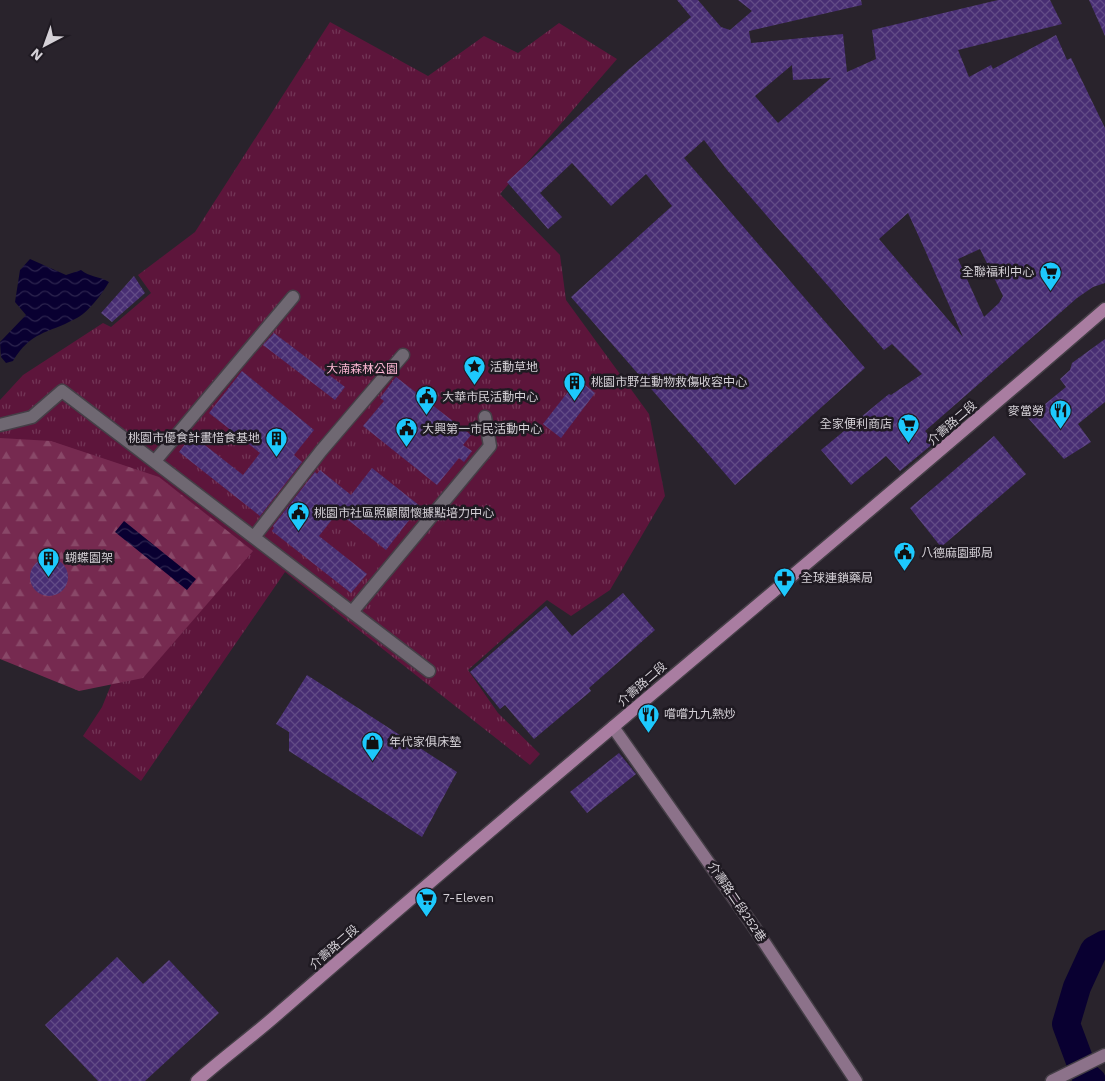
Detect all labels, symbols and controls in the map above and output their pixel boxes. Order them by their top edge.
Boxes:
north arrow [20,20,70,70]
text: N [27,45,46,64]
supermarket icon: 全聯福利中心 [1038,260,1062,291]
place label: 全聯福利中心 [962,265,1034,279]
place icon: 活動草地 [462,355,486,386]
place label: 活動草地 [490,360,538,374]
park label: 大湳森林公園 [326,362,398,376]
building icon: 桃園市野生動物救傷收容中心 [563,370,587,401]
place label: 桃園市野生動物救傷收容中心 [591,375,747,389]
public building icon: 大華市民活動中心 [414,385,438,416]
place label: 大華市民活動中心 [442,390,538,404]
street label: 介壽路二段 [925,398,979,448]
restaurant icon: 麥當勞 [1048,399,1072,430]
place label: 麥當勞 [1008,404,1044,418]
supermarket icon: 全家便利商店 [896,412,920,443]
public building icon: 大興第一市民活動中心 [394,417,418,448]
place label: 全家便利商店 [820,417,892,431]
place label: 大興第一市民活動中心 [422,422,542,436]
building icon: 桃園市優食計畫惜食基地 [264,426,288,457]
place label: 桃園市優食計畫惜食基地 [128,431,260,445]
public building icon: 桃園市社區照顧關懷據點培力中心 [286,501,310,532]
place label: 桃園市社區照顧關懷據點培力中心 [314,506,494,520]
public building icon: 八德麻園郵局 [893,541,917,572]
building icon: 蝴蝶園架 [37,546,61,577]
place label: 八德麻園郵局 [921,546,993,560]
place label: 蝴蝶園架 [65,551,113,565]
pharmacy icon: 全球連鎖藥局 [773,566,797,597]
place label: 全球連鎖藥局 [801,571,873,585]
street label: 介壽路二段 [615,659,669,709]
restaurant icon: 嚐嚐九九熱炒 [636,702,660,733]
place label: 嚐嚐九九熱炒 [664,707,736,721]
shop icon: 年代家俱床墊 [361,730,385,761]
place label: 年代家俱床墊 [389,735,462,749]
street label: 介壽路二段252巷 [705,860,769,944]
supermarket icon: 7-Eleven [415,886,439,917]
place label: 7-Eleven [443,891,494,905]
street label: 介壽路二段 [307,922,361,972]

